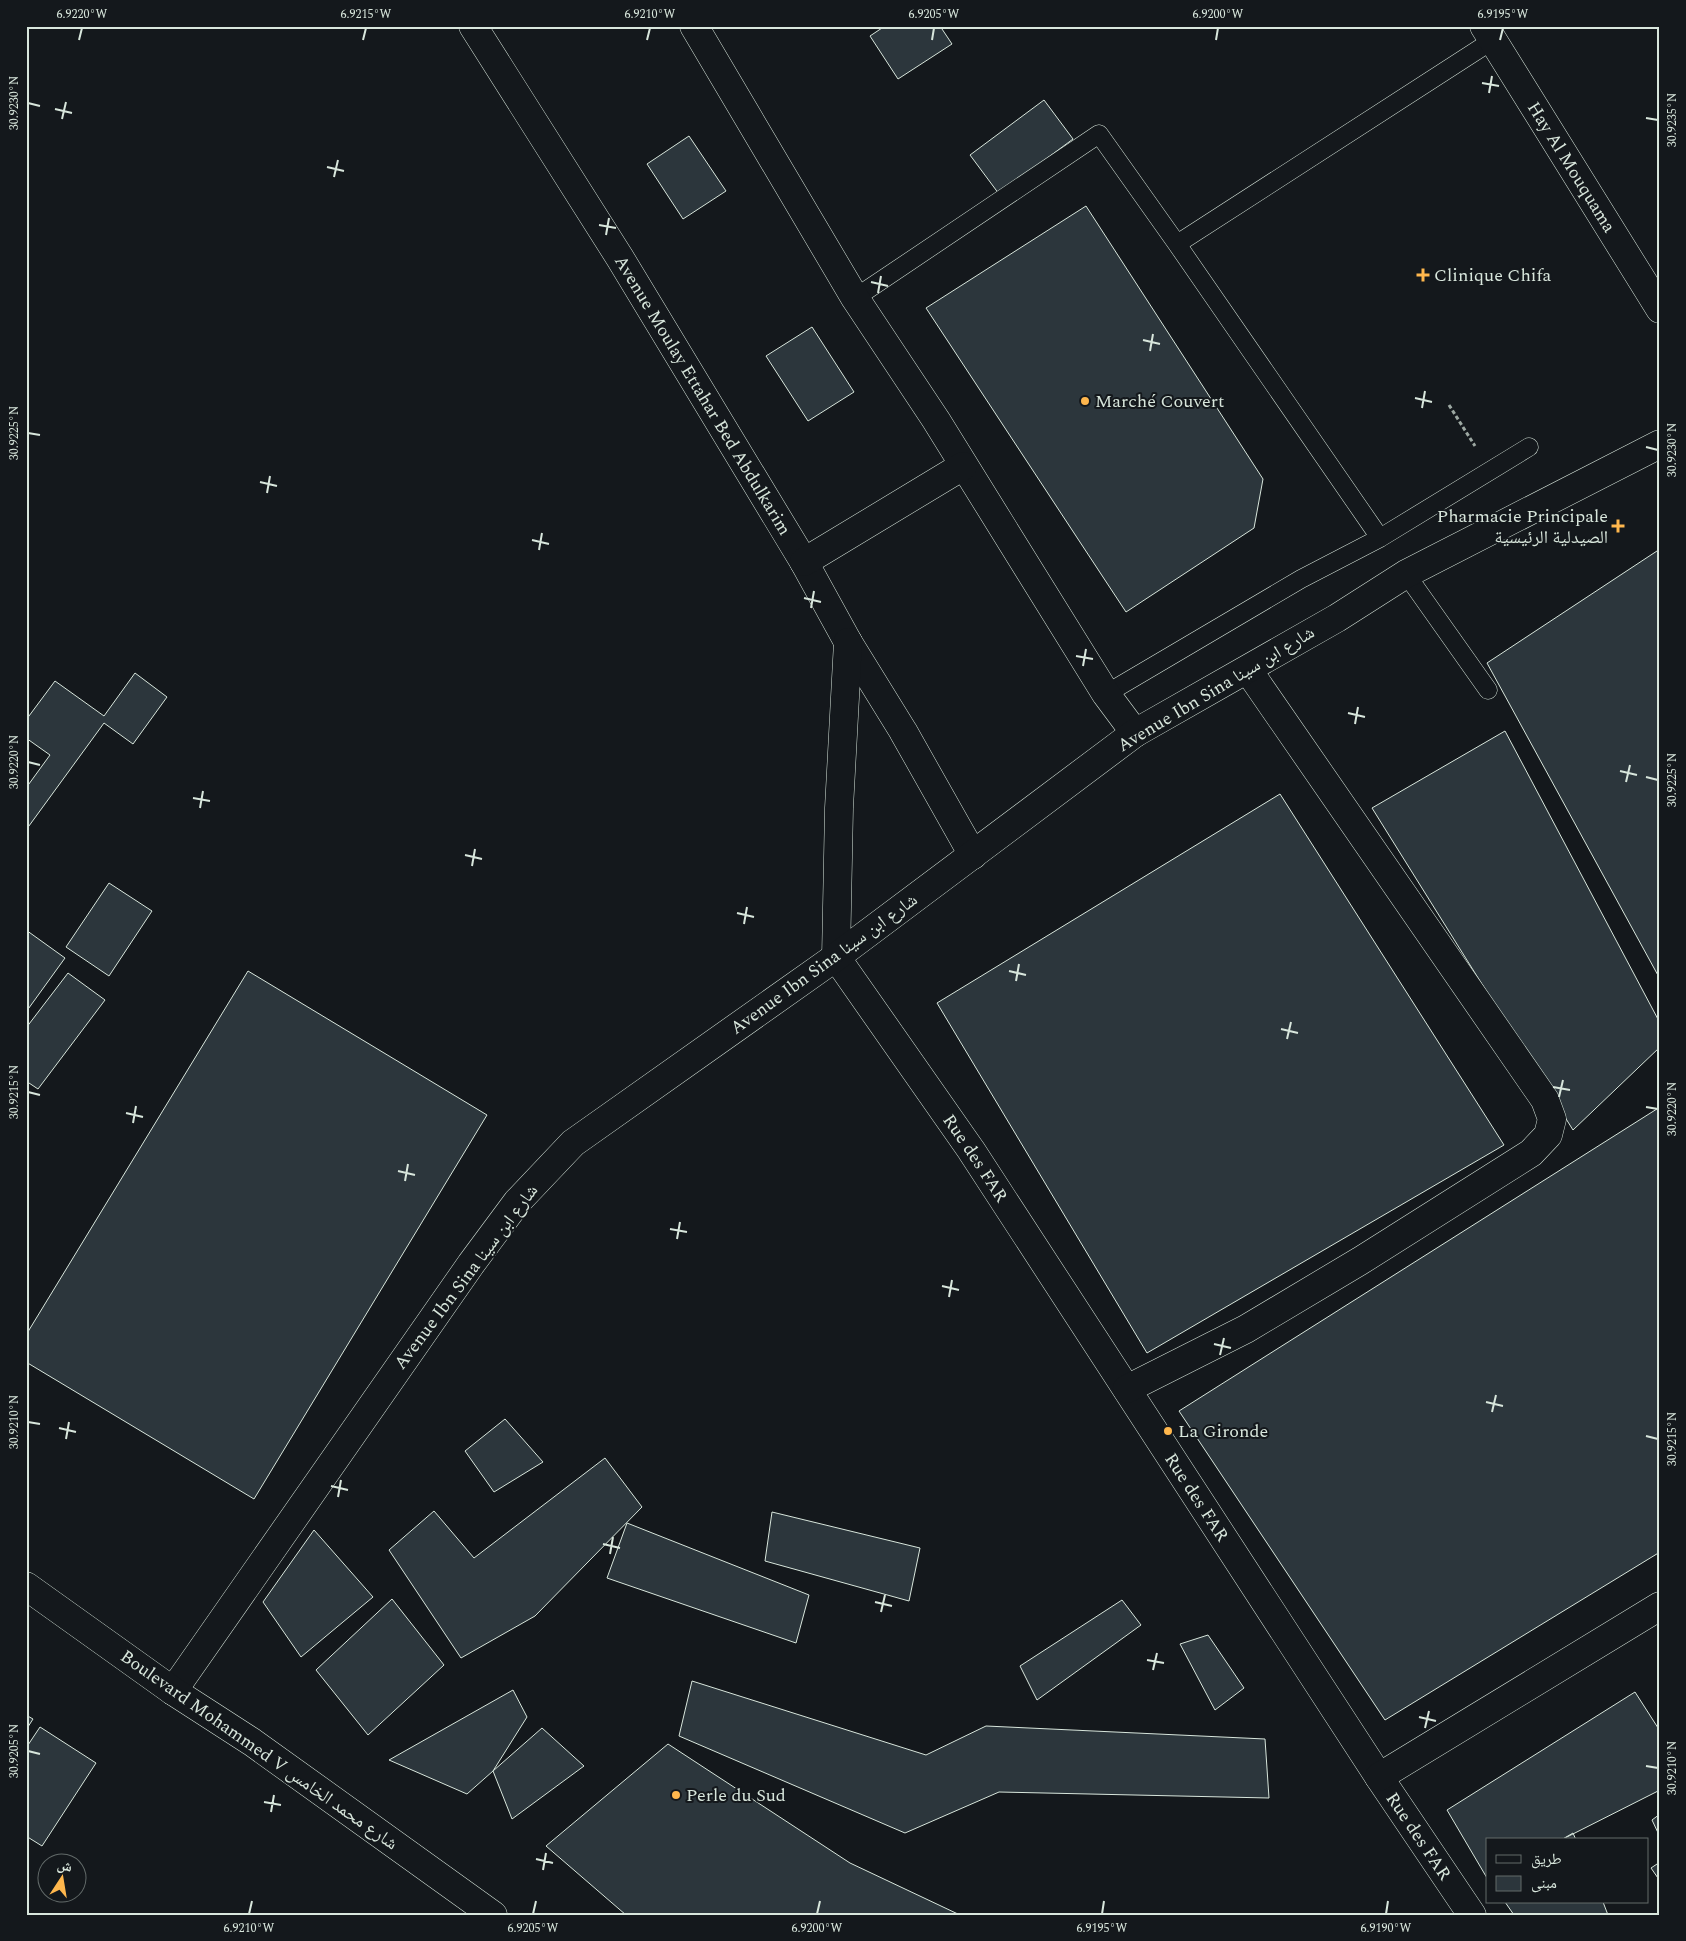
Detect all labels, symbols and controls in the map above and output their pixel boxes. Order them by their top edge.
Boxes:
text: 6.9220°W [57,5,108,24]
text: 6.9215°W [341,5,392,24]
text: 6.9210°W [625,5,676,24]
text: 6.9205°W [909,5,960,24]
text: 6.9200°W [1193,5,1244,24]
text: 6.9195°W [1478,5,1529,24]
text: 30.9230°N [5,76,24,130]
text: 30.9235°N [1663,93,1682,147]
street label: Hay Al Mouquama [1521,96,1623,238]
street label: Avenue Moulay Ettahar Bed Abdulkarim [608,250,798,540]
place label: Clinique Chifa [1434,262,1552,289]
marker: Clinique Chifa [1416,268,1430,282]
place label: Marché Couvert [1095,388,1224,415]
marker: Marché Couvert [1079,395,1091,407]
text: 30.9225°N [5,406,24,460]
text: 30.9230°N [1663,423,1682,477]
place label: Pharmacie Principale الصيدلية الرئيسية [1437,503,1608,551]
marker: Pharmacie Principale الصيدلية الرئيسية [1612,520,1624,532]
street label: Avenue Ibn Sina شارع ابن سينا [1112,619,1320,759]
text: 30.9220°N [5,735,24,789]
text: 30.9225°N [1663,753,1682,807]
street label: Avenue Ibn Sina شارع ابن سينا [725,887,923,1041]
text: 30.9215°N [5,1065,24,1119]
text: 30.9220°N [1663,1082,1682,1136]
street label: Rue des FAR [936,1108,1015,1208]
street label: Avenue Ibn Sina شارع ابن سينا [387,1179,545,1375]
text: 30.9210°N [5,1395,24,1449]
text: 30.9215°N [1663,1412,1682,1466]
place label: La Gironde [1178,1418,1268,1445]
marker: La Gironde [1162,1425,1174,1437]
street label: Rue des FAR [1158,1447,1236,1547]
street label: Boulevard Mohammed V شارع محمد الخامس [115,1643,403,1857]
text: 30.9205°N [5,1724,24,1778]
text: 30.9210°N [1663,1741,1682,1795]
place label: Perle du Sud [686,1782,786,1809]
street label: Rue des FAR [1379,1787,1458,1886]
marker: Perle du Sud [670,1789,682,1801]
legend [1486,1838,1648,1904]
text: طريق [1531,1848,1562,1871]
north arrow [38,1854,88,1904]
text: ش [55,1854,74,1878]
text: مبنى [1531,1872,1557,1895]
text: 6.9210°W [224,1919,275,1938]
text: 6.9205°W [508,1919,559,1938]
text: 6.9200°W [792,1919,843,1938]
text: 6.9195°W [1077,1919,1128,1938]
text: 6.9190°W [1361,1919,1412,1938]

